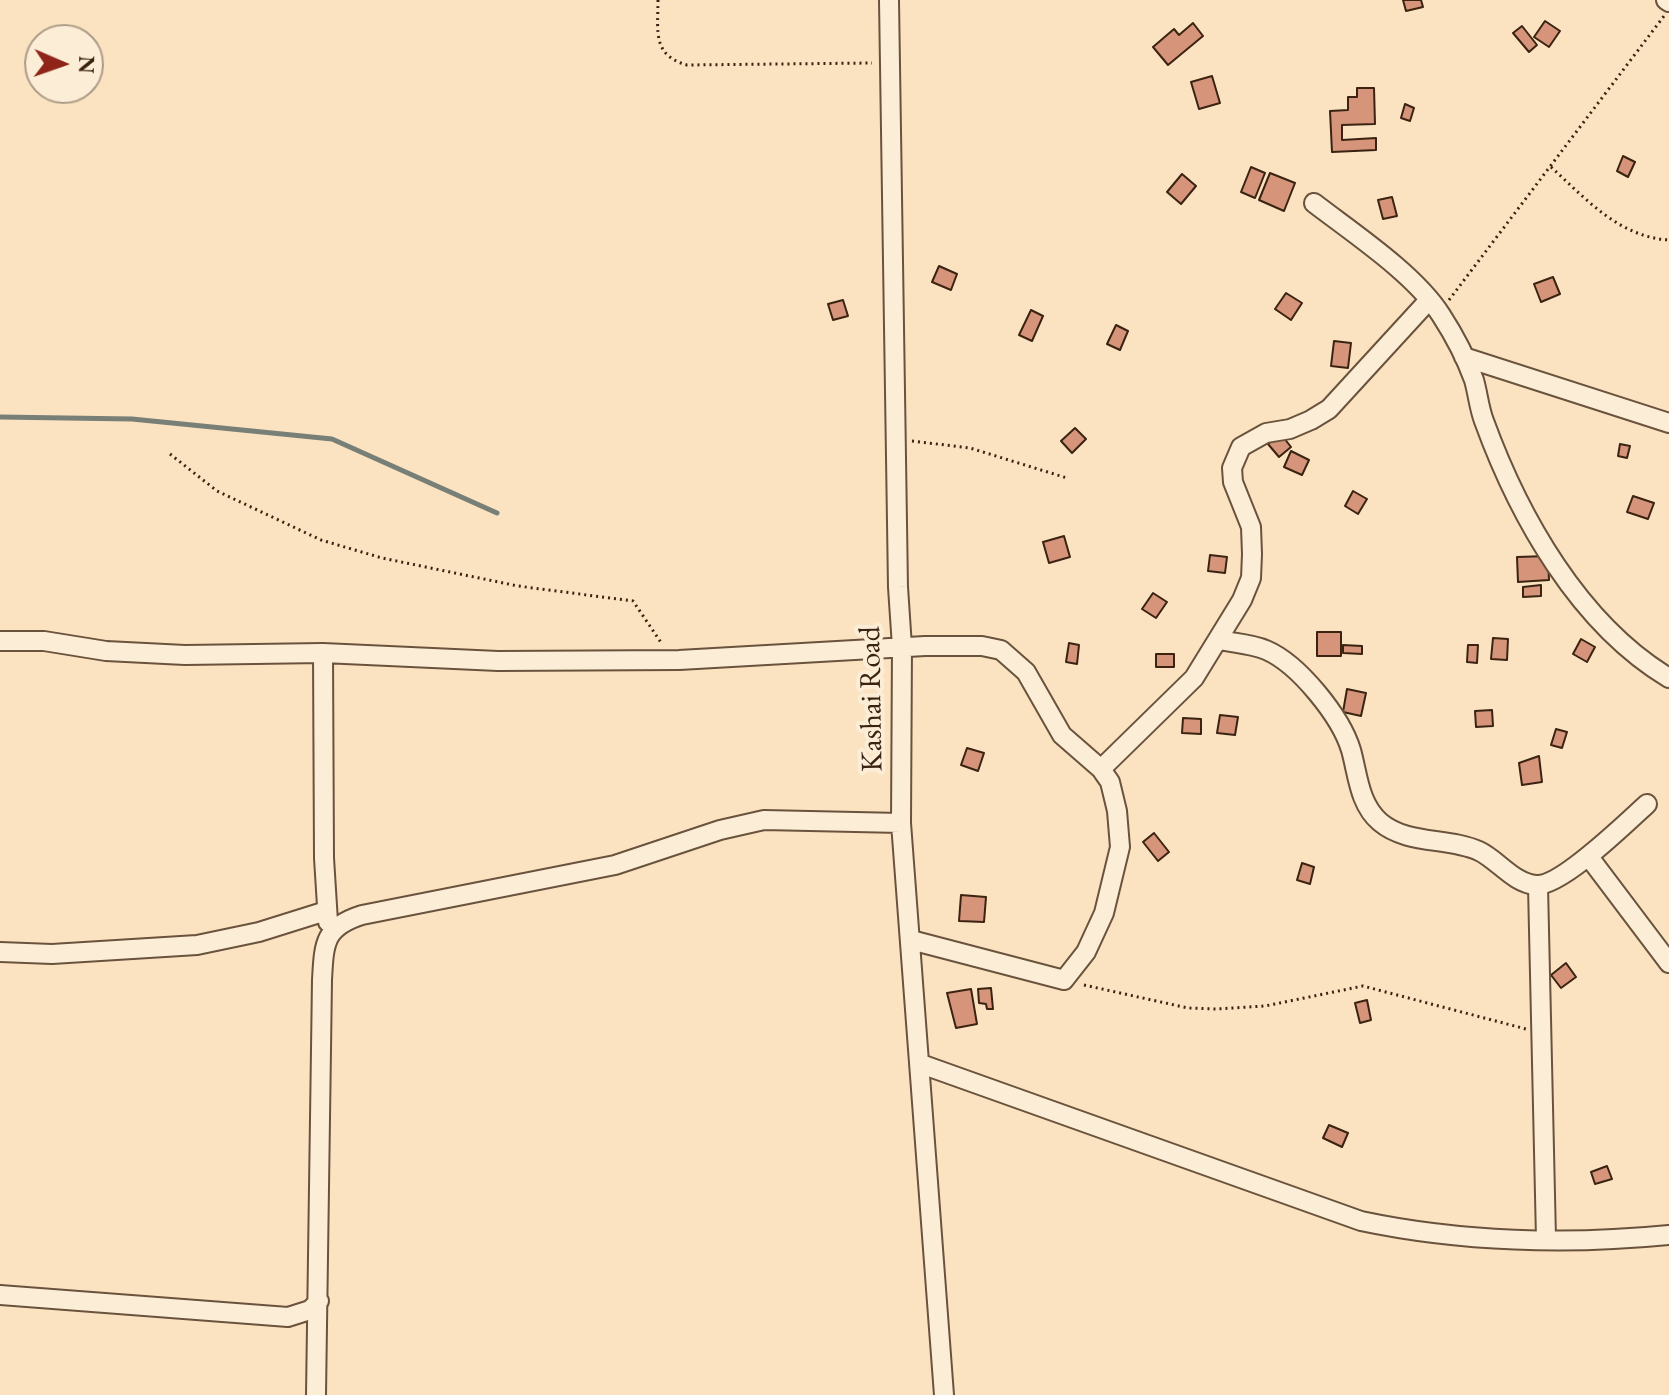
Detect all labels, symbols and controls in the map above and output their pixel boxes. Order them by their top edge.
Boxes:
north arrow [24,24,104,104]
text: N [72,55,101,74]
street label: Kashai Road [853,626,891,772]

